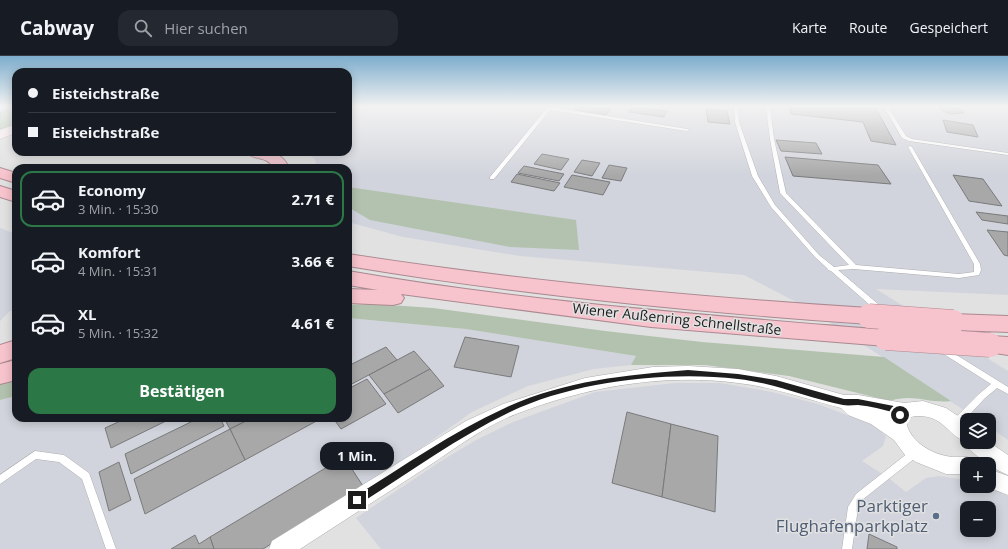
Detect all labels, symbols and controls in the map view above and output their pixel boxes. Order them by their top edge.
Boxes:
search box [118,10,398,46]
text: Cabway [20,15,94,41]
icon: search [132,17,154,39]
text: Hier suchen [164,18,248,38]
text: Karte [792,18,827,37]
text: Route [849,18,887,37]
text: Gespeichert [909,18,988,37]
text: Eisteichstraße [52,83,159,103]
text: Eisteichstraße [52,122,159,142]
text: Economy [78,180,146,200]
icon: car [30,181,66,217]
text: 2.71 € [292,189,334,209]
text: 3 Min. · 15:30 [78,200,159,218]
text: Komfort [78,242,140,262]
icon: car [30,243,66,279]
text: 3.66 € [292,251,334,271]
text: 4 Min. · 15:31 [78,262,159,280]
street label: Wiener Außenring Schnellstraße [572,298,783,339]
text: XL [78,304,96,324]
icon: car [30,305,66,341]
text: 4.61 € [292,313,334,333]
text: 5 Min. · 15:32 [78,324,159,342]
button: Bestätigen [28,368,336,414]
route start [891,406,909,424]
map controls [960,413,996,537]
button: layers [960,413,996,449]
callout: 1 Min. [320,442,394,470]
text: 1 Min. [337,447,377,465]
button: + [960,457,996,493]
route end [348,491,366,509]
place label: Parktiger Flughafenparkplatz [776,494,928,537]
button: − [960,501,996,537]
marker: Parktiger Flughafenparkplatz [931,511,941,521]

